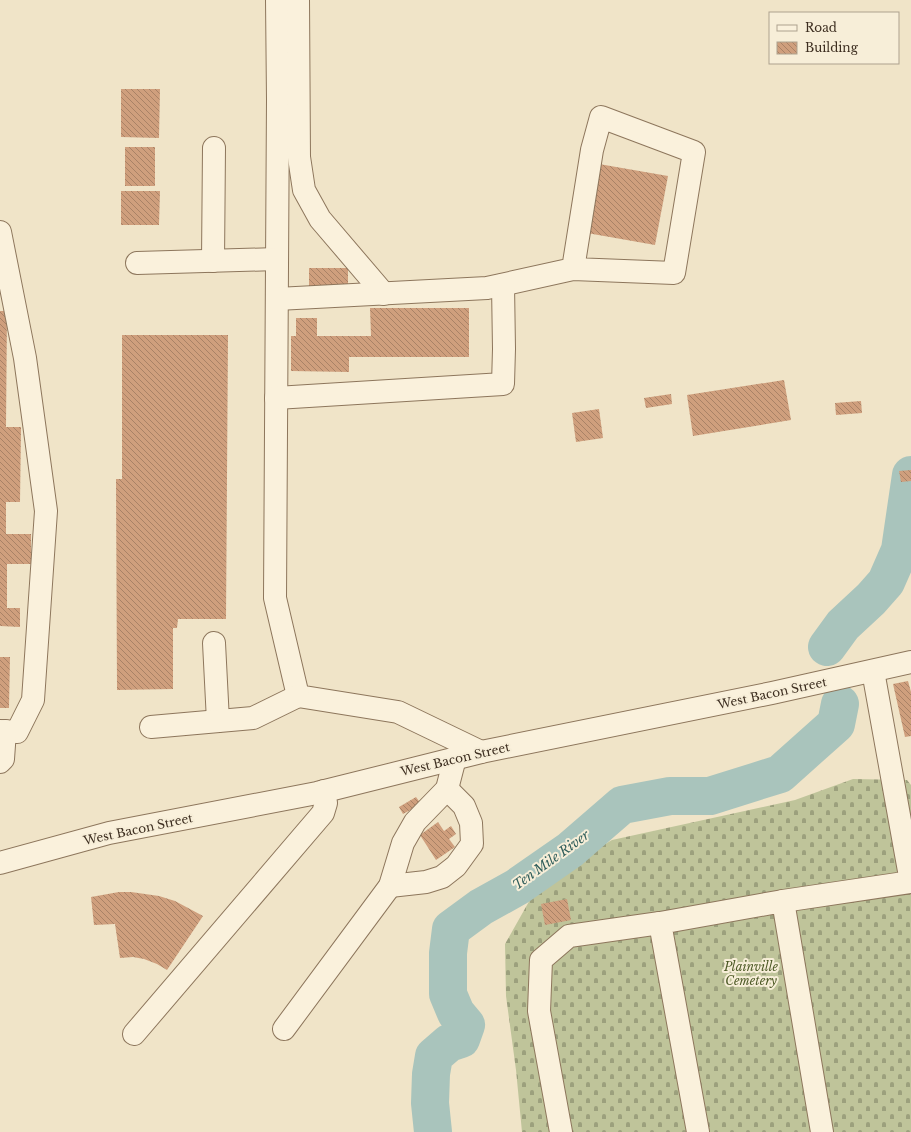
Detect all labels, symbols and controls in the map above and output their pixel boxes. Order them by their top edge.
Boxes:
legend [769,12,899,64]
text: Road [805,20,837,35]
text: Building [805,40,859,55]
street label: West Bacon Street [715,674,829,712]
street label: West Bacon Street [398,739,511,779]
street label: West Bacon Street [81,810,195,848]
water label: Ten Mile River [509,826,593,894]
park label: Plainville Cemetery [723,959,779,988]

